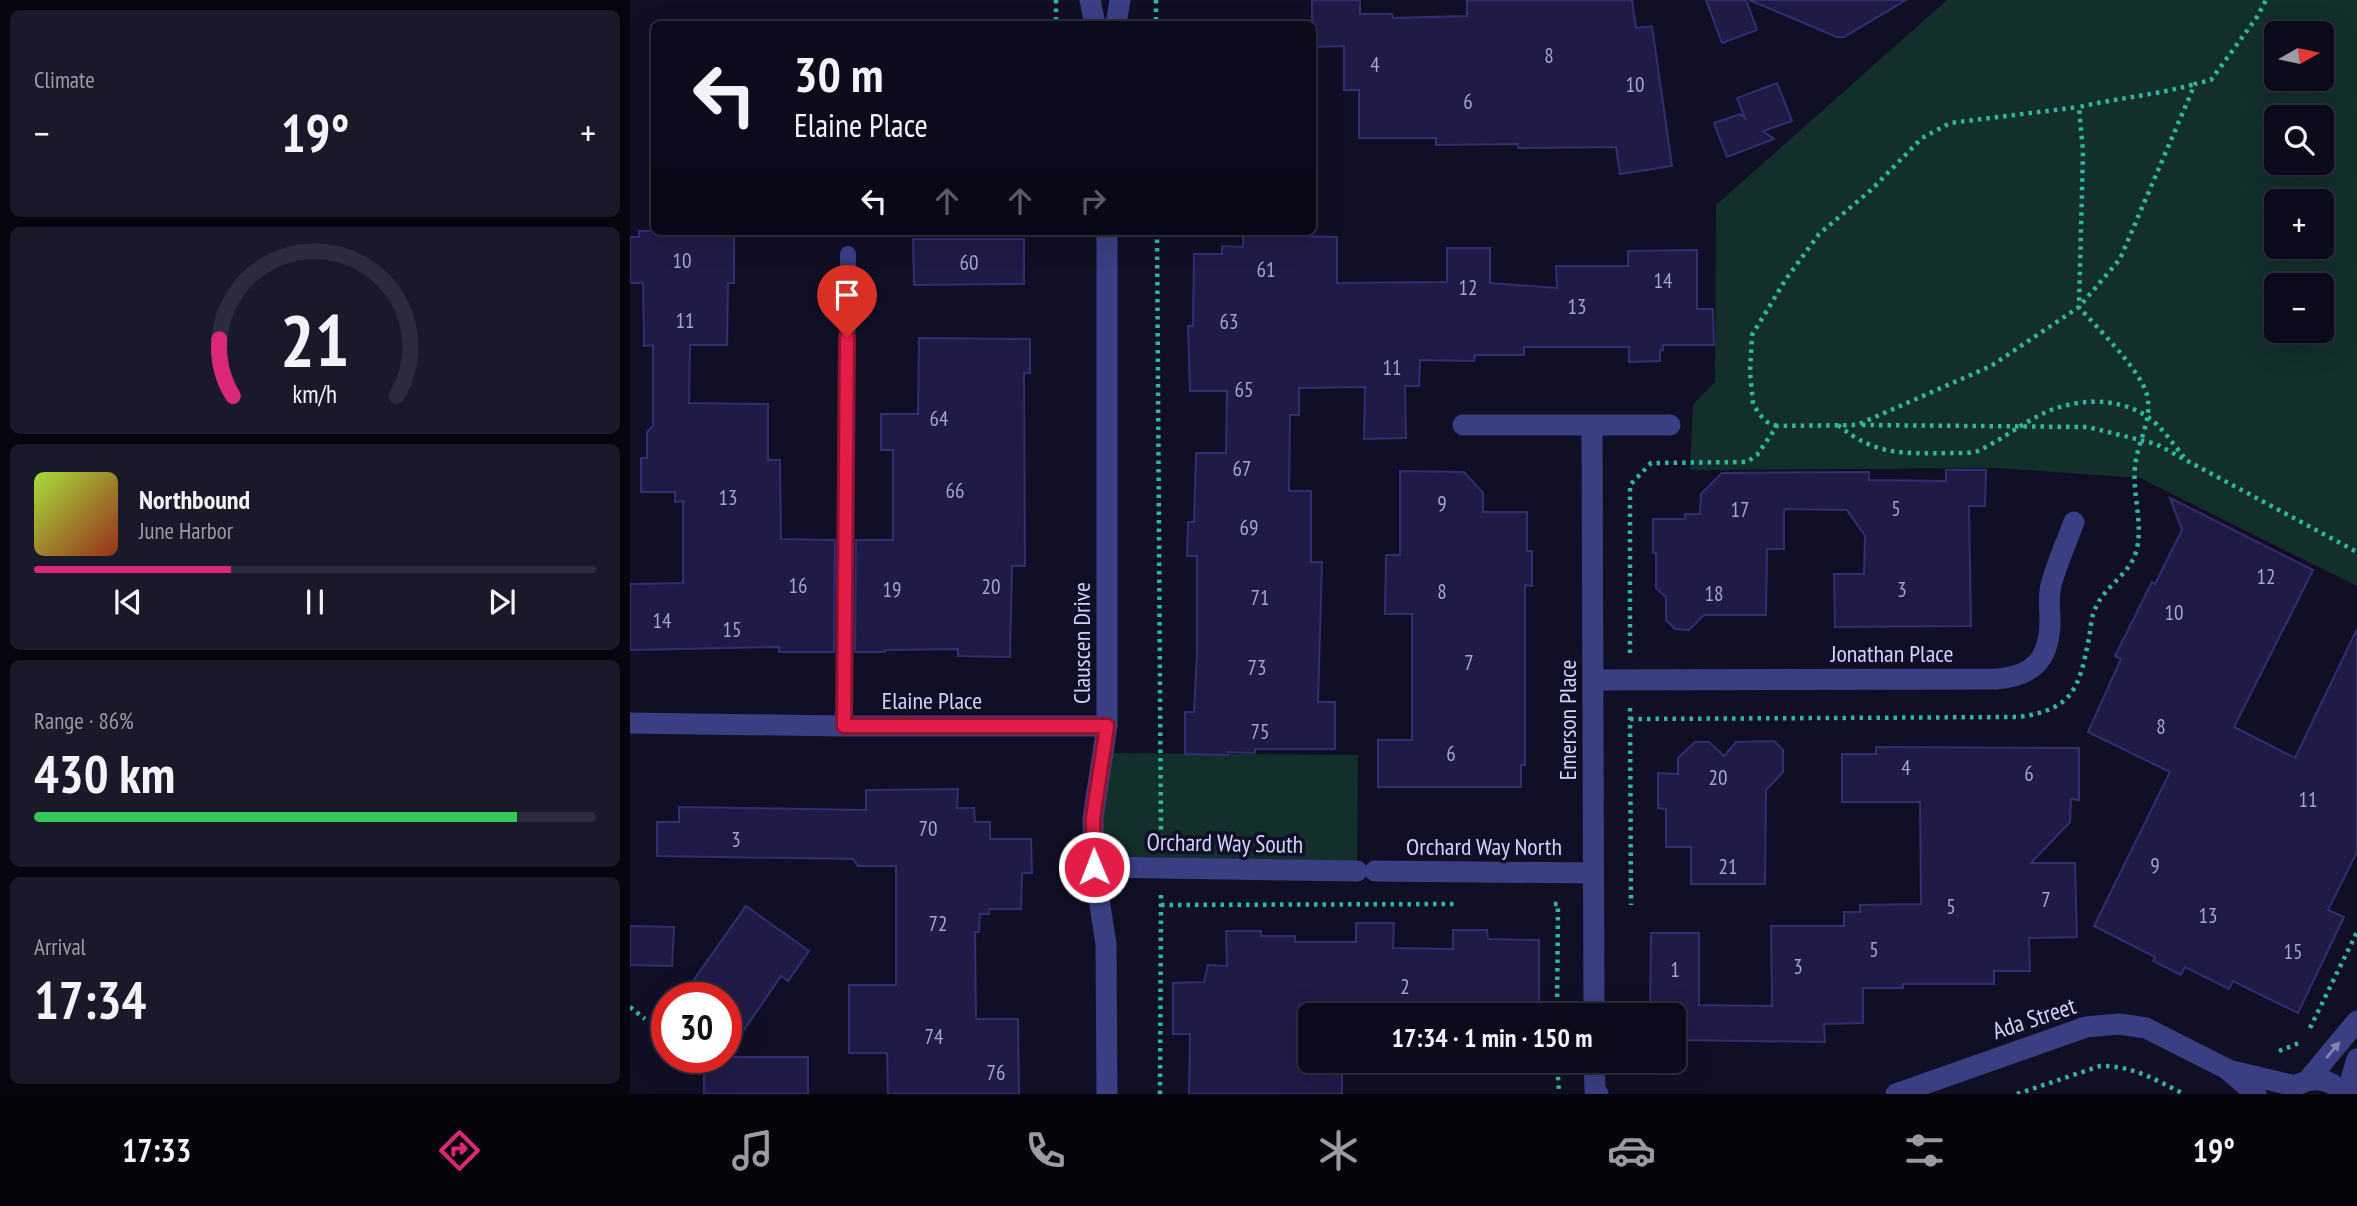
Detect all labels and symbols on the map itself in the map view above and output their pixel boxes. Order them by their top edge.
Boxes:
north arrow [2264,21,2334,91]
house number: 8 [1544,42,1554,69]
house number: 4 [1370,51,1380,78]
house number: 10 [1626,71,1644,98]
house number: 6 [1463,88,1473,115]
house number: 10 [673,247,691,274]
house number: 60 [960,249,978,276]
house number: 61 [1257,256,1275,283]
pin [817,265,877,337]
house number: 14 [1654,267,1673,294]
house number: 12 [1459,274,1477,301]
house number: 13 [1568,293,1586,320]
house number: 11 [676,307,694,334]
house number: 63 [1220,308,1238,335]
house number: 11 [1383,354,1401,381]
house number: 65 [1235,376,1253,403]
house number: 64 [930,405,949,432]
house number: 67 [1233,455,1251,482]
house number: 66 [946,477,964,504]
house number: 13 [719,484,737,511]
house number: 9 [1437,490,1447,517]
house number: 5 [1891,495,1901,522]
house number: 17 [1731,496,1749,523]
house number: 69 [1240,514,1258,541]
house number: 12 [2257,563,2275,590]
house number: 16 [789,572,807,599]
house number: 20 [982,573,1000,600]
house number: 19 [883,576,901,603]
house number: 3 [1897,576,1907,603]
house number: 8 [1437,578,1447,605]
house number: 18 [1705,580,1723,607]
street label: Clauscen Drive [1066,582,1097,704]
house number: 71 [1251,584,1269,611]
house number: 10 [2165,599,2183,626]
house number: 14 [653,607,672,634]
house number: 15 [723,616,741,643]
street label: Jonathan Place [1830,638,1953,669]
house number: 7 [1464,649,1474,676]
house number: 73 [1248,654,1266,681]
street label: Emerson Place [1552,660,1583,780]
street label: Elaine Place [882,685,982,716]
house number: 8 [2156,713,2166,740]
house number: 75 [1251,718,1269,745]
house number: 6 [1446,740,1456,767]
house number: 4 [1901,754,1911,781]
house number: 6 [2024,760,2034,787]
house number: 20 [1709,764,1727,791]
house number: 11 [2299,786,2317,813]
house number: 70 [919,815,937,842]
house number: 3 [731,826,741,853]
street label: Orchard Way South [1146,826,1304,860]
position arrow [1057,830,1131,904]
street label: Orchard Way North [1406,831,1562,862]
house number: 9 [2150,852,2160,879]
house number: 21 [1719,853,1737,880]
house number: 7 [2041,886,2051,913]
house number: 5 [1946,893,1956,920]
house number: 13 [2199,902,2217,929]
house number: 72 [929,910,947,937]
house number: 5 [1869,936,1879,963]
house number: 15 [2284,938,2302,965]
house number: 3 [1793,953,1803,980]
house number: 1 [1670,956,1680,983]
house number: 2 [1400,973,1410,1000]
speed limit sign: 30 [651,982,742,1073]
street label: Ada Street [1988,990,2080,1046]
house number: 74 [925,1023,944,1050]
one-way arrow [2325,1042,2340,1060]
house number: 76 [987,1059,1005,1086]

